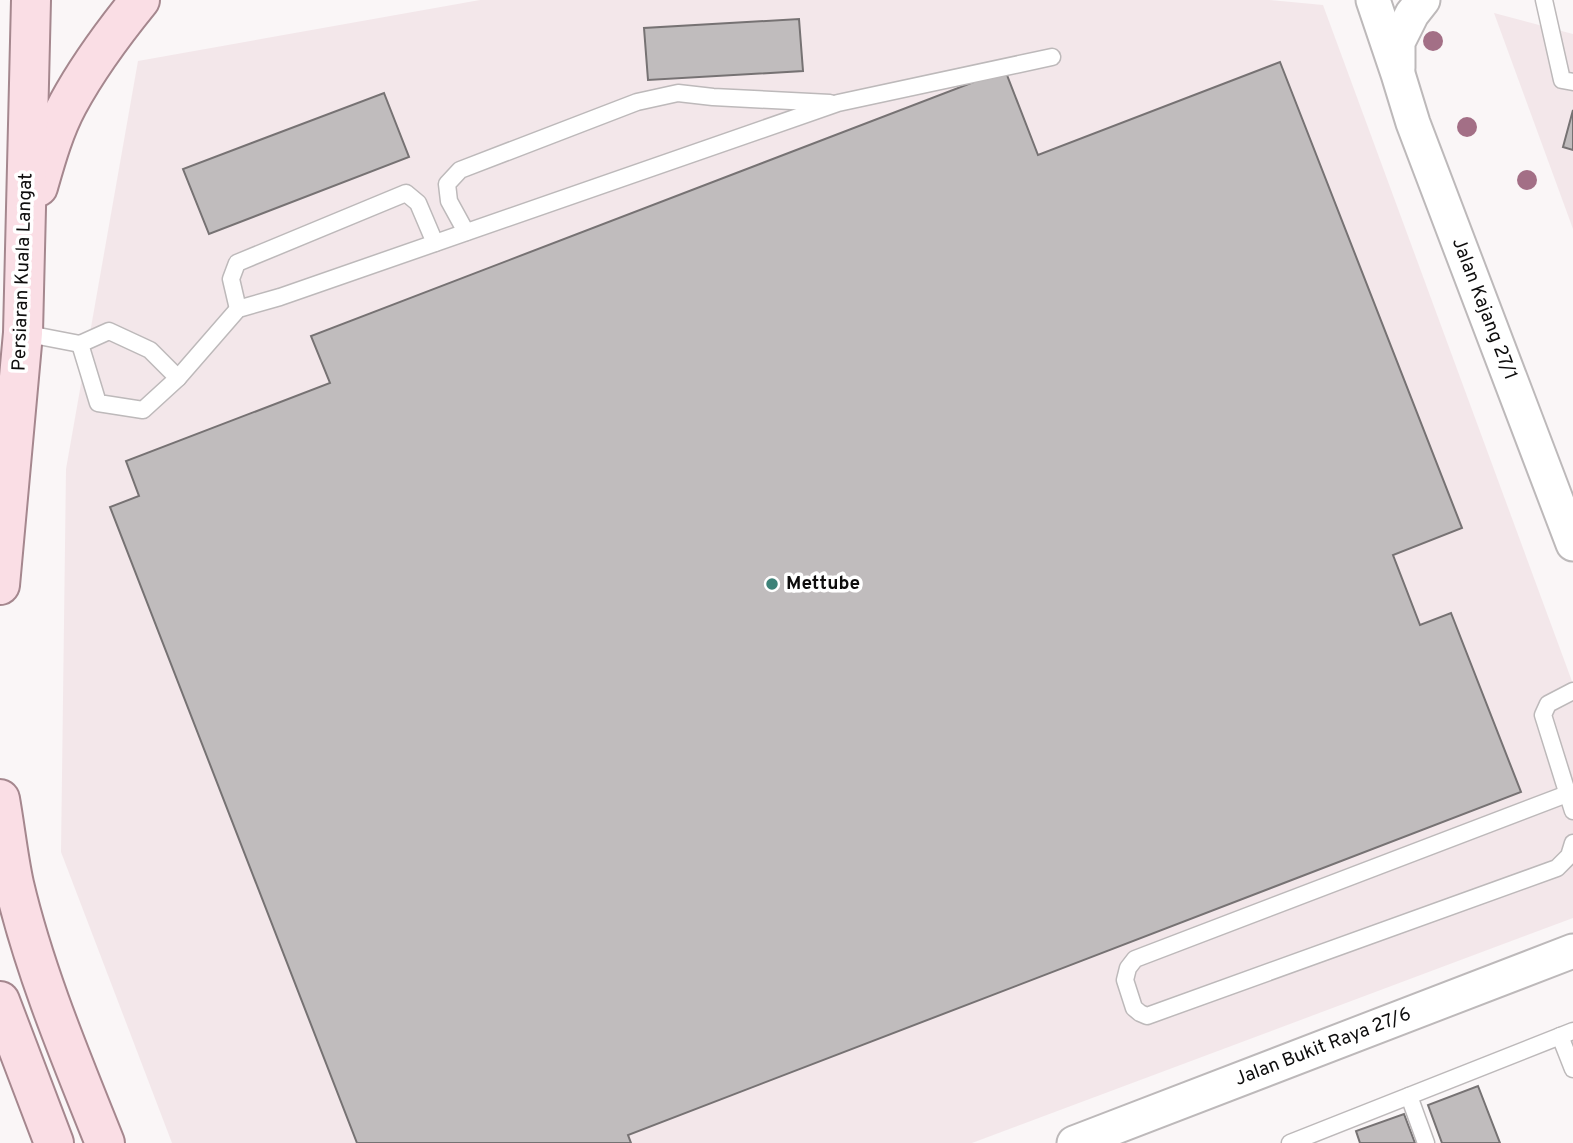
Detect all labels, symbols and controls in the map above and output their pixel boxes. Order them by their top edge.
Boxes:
street label: Persiaran Kuala Langat [8,172,38,372]
street label: Jalan Kajang 27/1 [1446,234,1522,384]
place label: Mettube [786,572,860,596]
marker: Mettube [764,576,780,592]
street label: Jalan Bukit Raya 27/6 [1231,1002,1415,1092]

